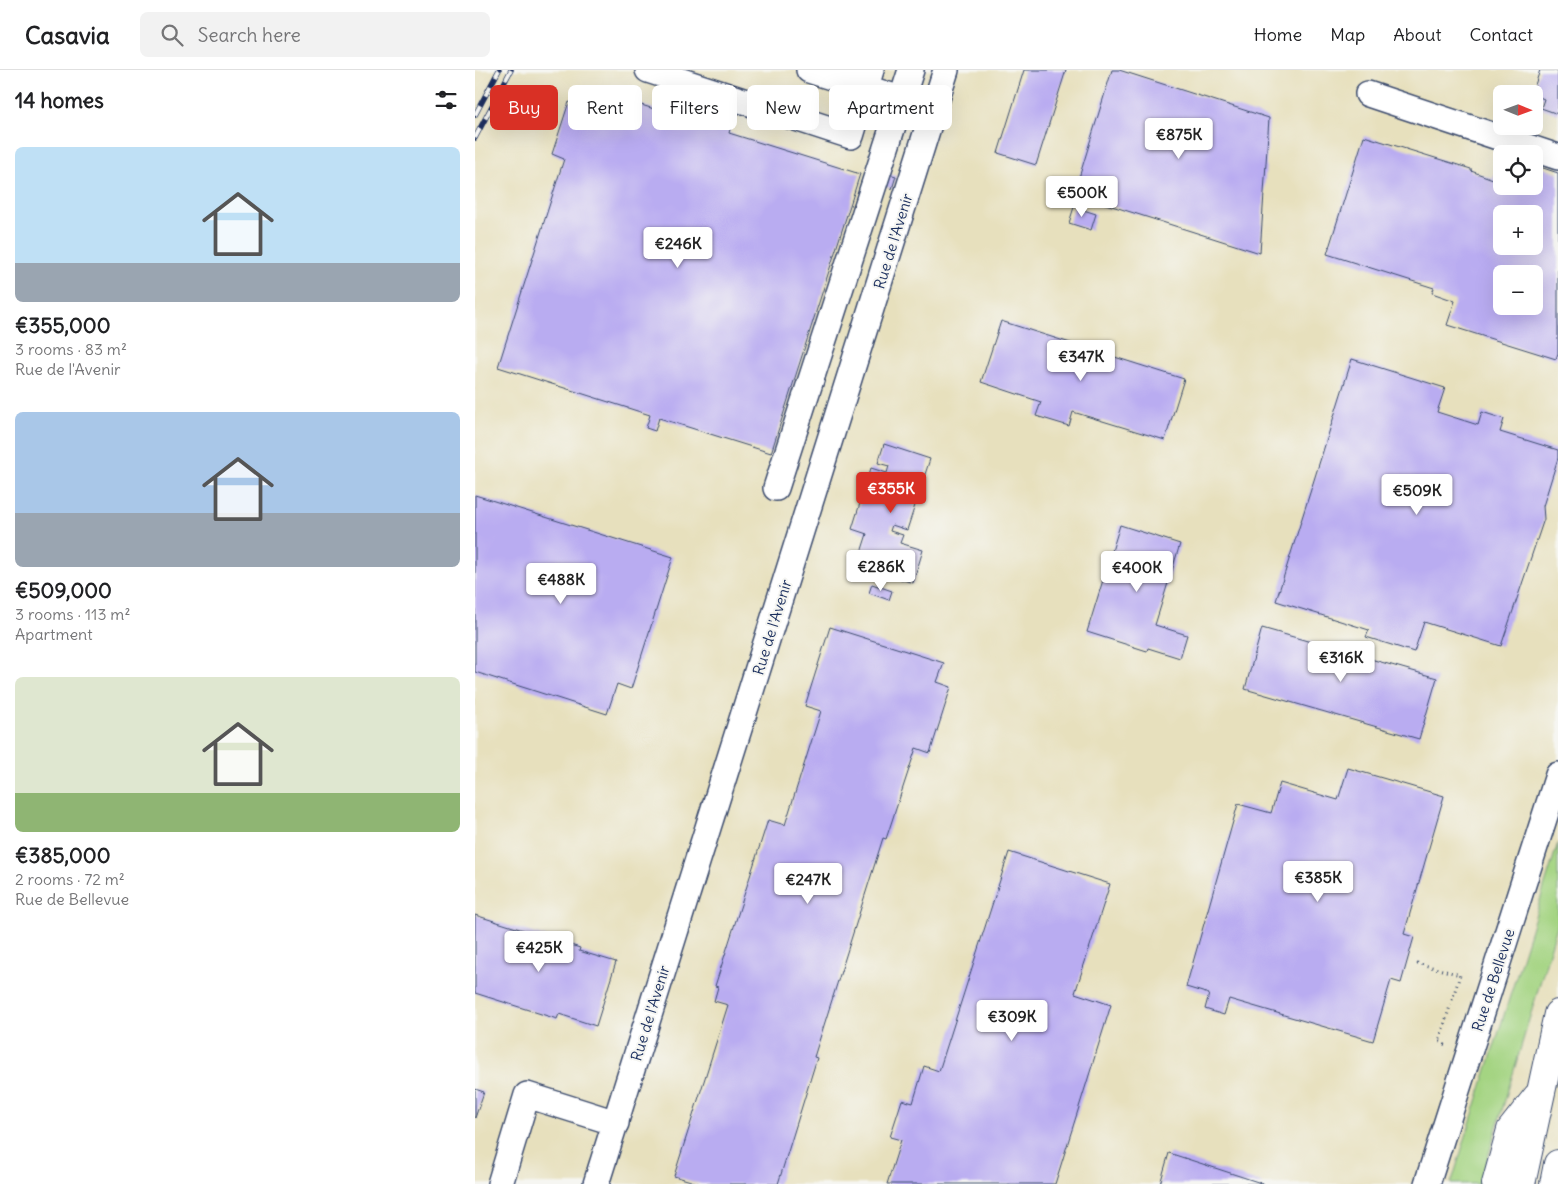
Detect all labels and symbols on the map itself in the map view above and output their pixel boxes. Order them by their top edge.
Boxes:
north arrow [1493,85,1543,135]
pin: €875K [1144,118,1214,160]
pin: €500K [1047,176,1117,218]
street label: Rue de l'Avenir [869,191,917,291]
pin: €246K [643,226,713,269]
pin: €347K [1046,340,1116,382]
pin: €355K [856,472,926,514]
pin: €509K [1382,474,1452,516]
pin: €286K [846,550,916,592]
pin: €400K [1102,550,1172,593]
pin: €488K [526,562,596,605]
street label: Rue de l'Avenir [748,577,796,677]
pin: €316K [1306,640,1376,683]
pin: €385K [1283,860,1353,903]
pin: €247K [773,862,843,905]
street label: Rue de Bellevue [1467,926,1519,1034]
pin: €425K [504,930,574,973]
street label: Rue de l'Avenir [626,963,674,1063]
pin: €309K [977,1000,1047,1042]

